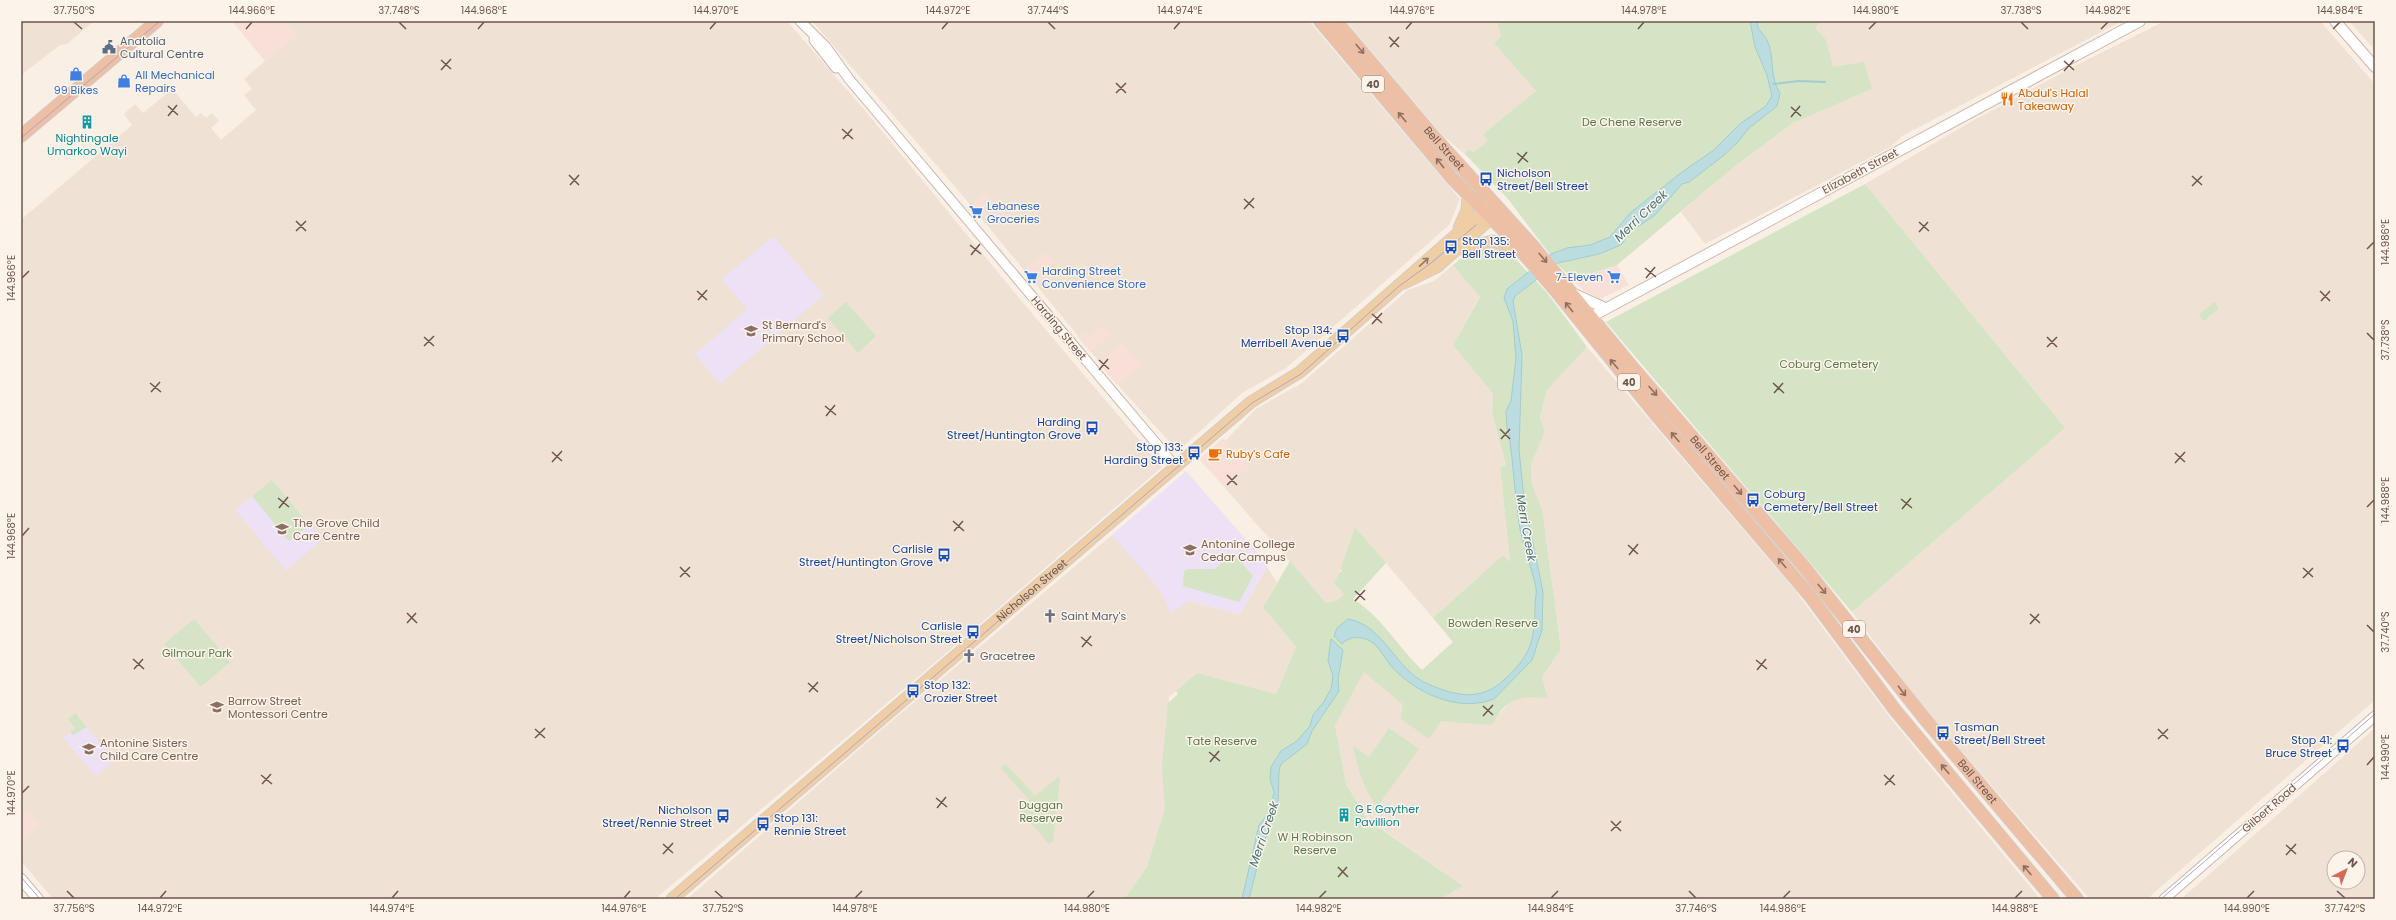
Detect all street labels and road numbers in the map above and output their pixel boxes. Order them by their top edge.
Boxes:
road number: 40 [1362,76,1384,92]
street label: Bell Street [1420,123,1468,174]
street label: Elizabeth Street [1819,144,1901,198]
street label: Harding Street [1028,293,1090,363]
road number: 40 [1618,374,1640,390]
street label: Bell Street [1686,432,1734,483]
street label: Nicholson Street [993,555,1071,625]
road number: 40 [1843,621,1865,637]
street label: Bell Street [1954,755,2001,807]
street label: Gilbert Road [2238,780,2300,836]

